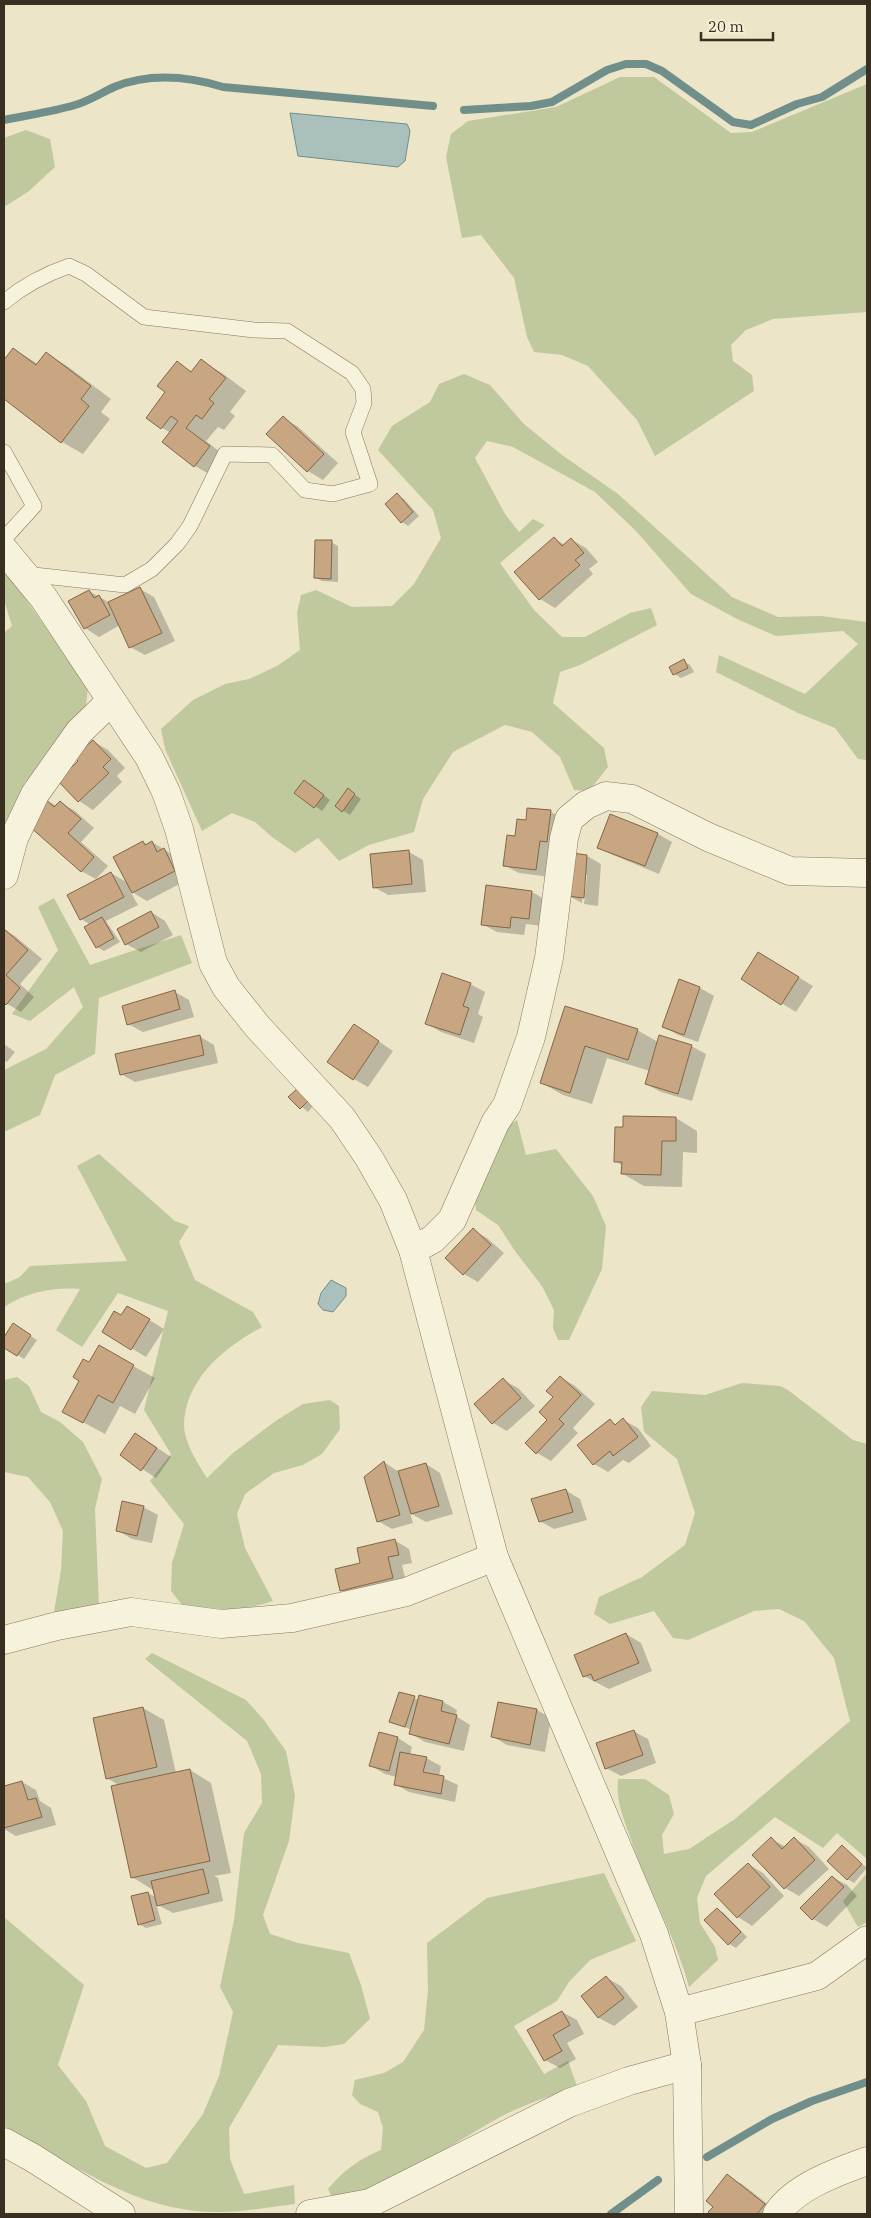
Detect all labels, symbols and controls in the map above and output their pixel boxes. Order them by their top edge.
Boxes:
scale bar [701,10,774,42]
text: 20 m [708,17,744,36]

